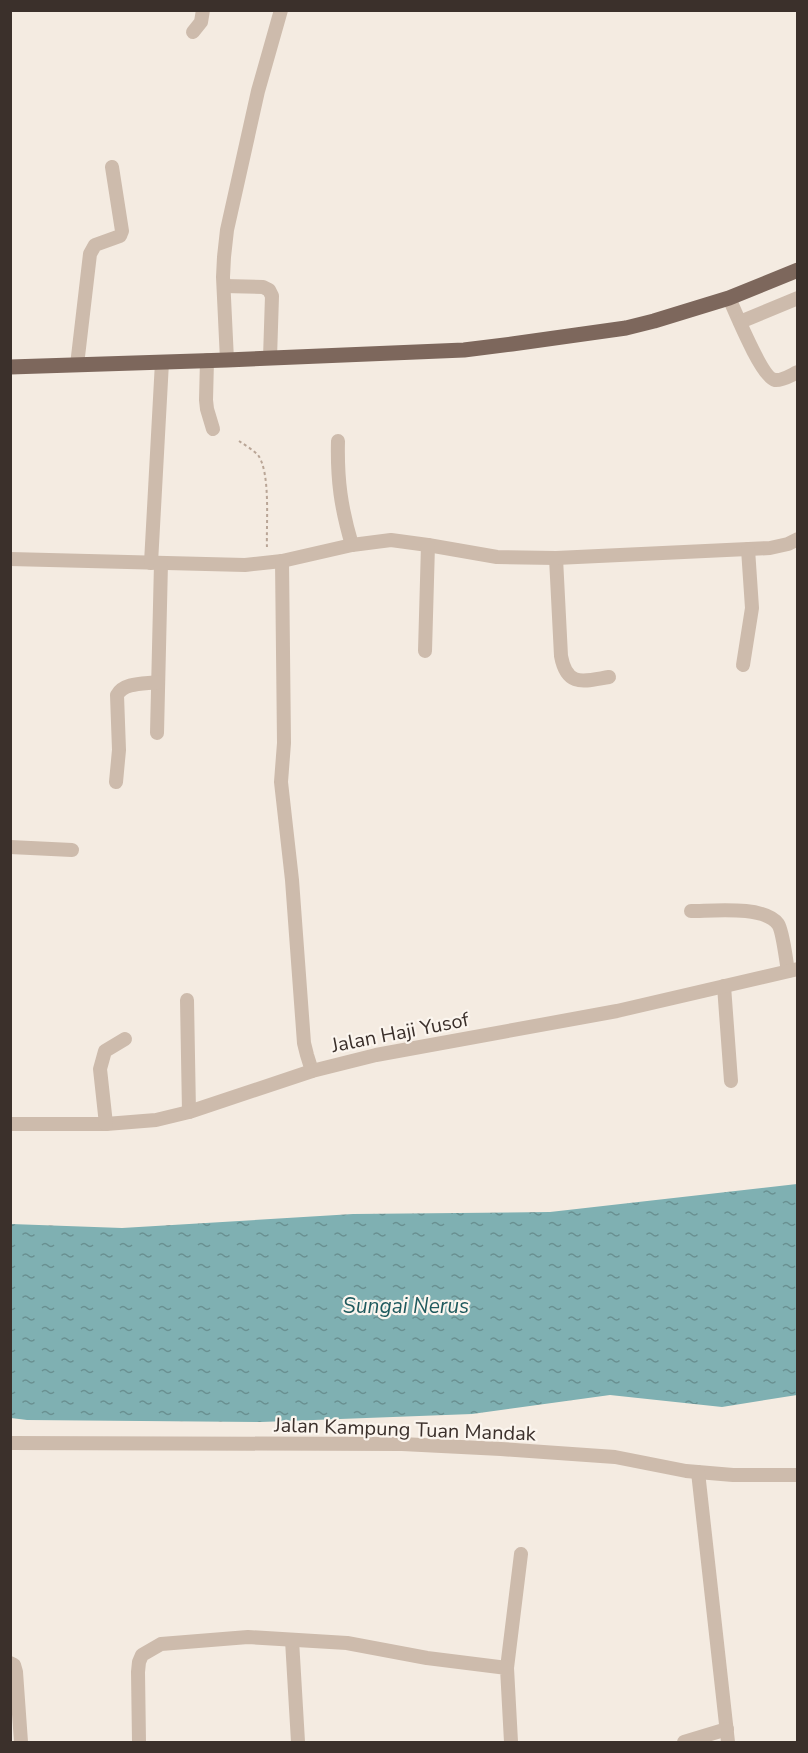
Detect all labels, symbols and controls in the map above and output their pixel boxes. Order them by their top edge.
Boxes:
street label: Jalan Haji Yusof [328,1006,471,1059]
water label: Sungai Nerus [343,1292,469,1320]
street label: Jalan Kampung Tuan Mandak [273,1411,537,1448]

